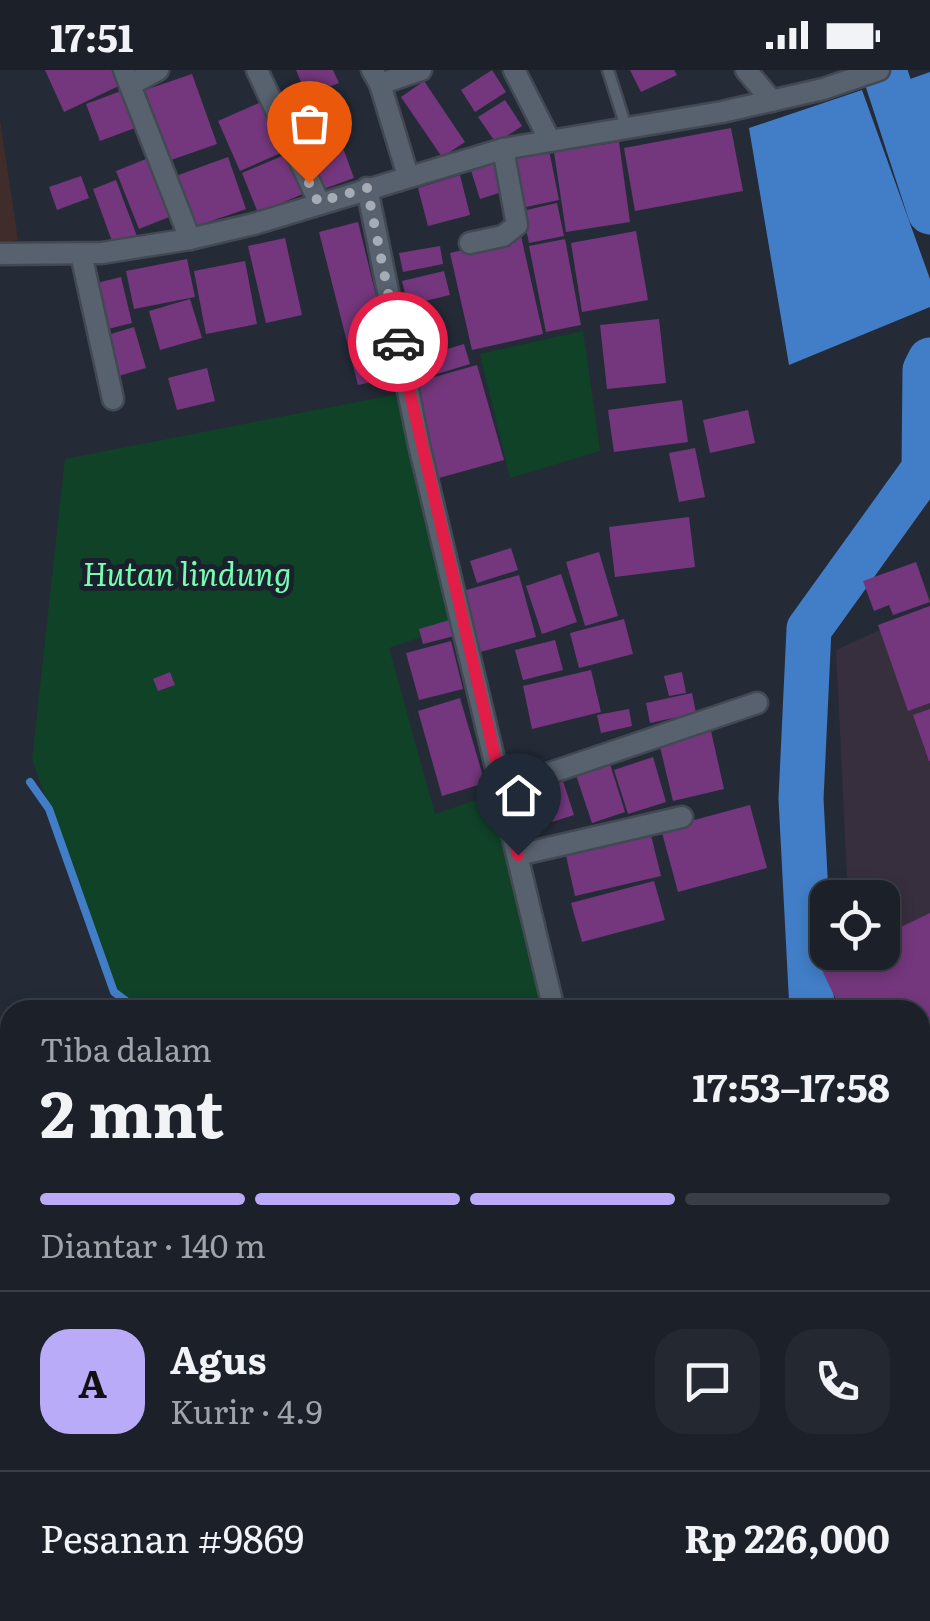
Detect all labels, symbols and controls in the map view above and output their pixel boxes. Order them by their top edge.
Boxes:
text: 17:51 [50,7,134,64]
pin [267,81,352,184]
icon: bag [282,96,337,151]
courier [348,292,448,392]
icon: car [371,315,426,370]
park label: Hutan lindung [82,548,292,596]
pin [476,753,561,856]
icon: home [491,768,546,823]
map controls [810,880,900,970]
button: locate [810,880,900,970]
text: Tiba dalam [40,1024,212,1072]
text: 17:53–17:58 [692,1057,890,1114]
text: 2 mnt [40,1061,224,1158]
text: Diantar · 140 m [40,1220,266,1268]
text: Agus [170,1329,266,1386]
button: chat [655,1329,760,1434]
button: phone [785,1329,890,1434]
text: A [78,1353,107,1410]
text: Kurir · 4.9 [170,1386,322,1434]
text: Pesanan #9869 [40,1508,304,1565]
text: Rp 226,000 [684,1508,890,1565]

